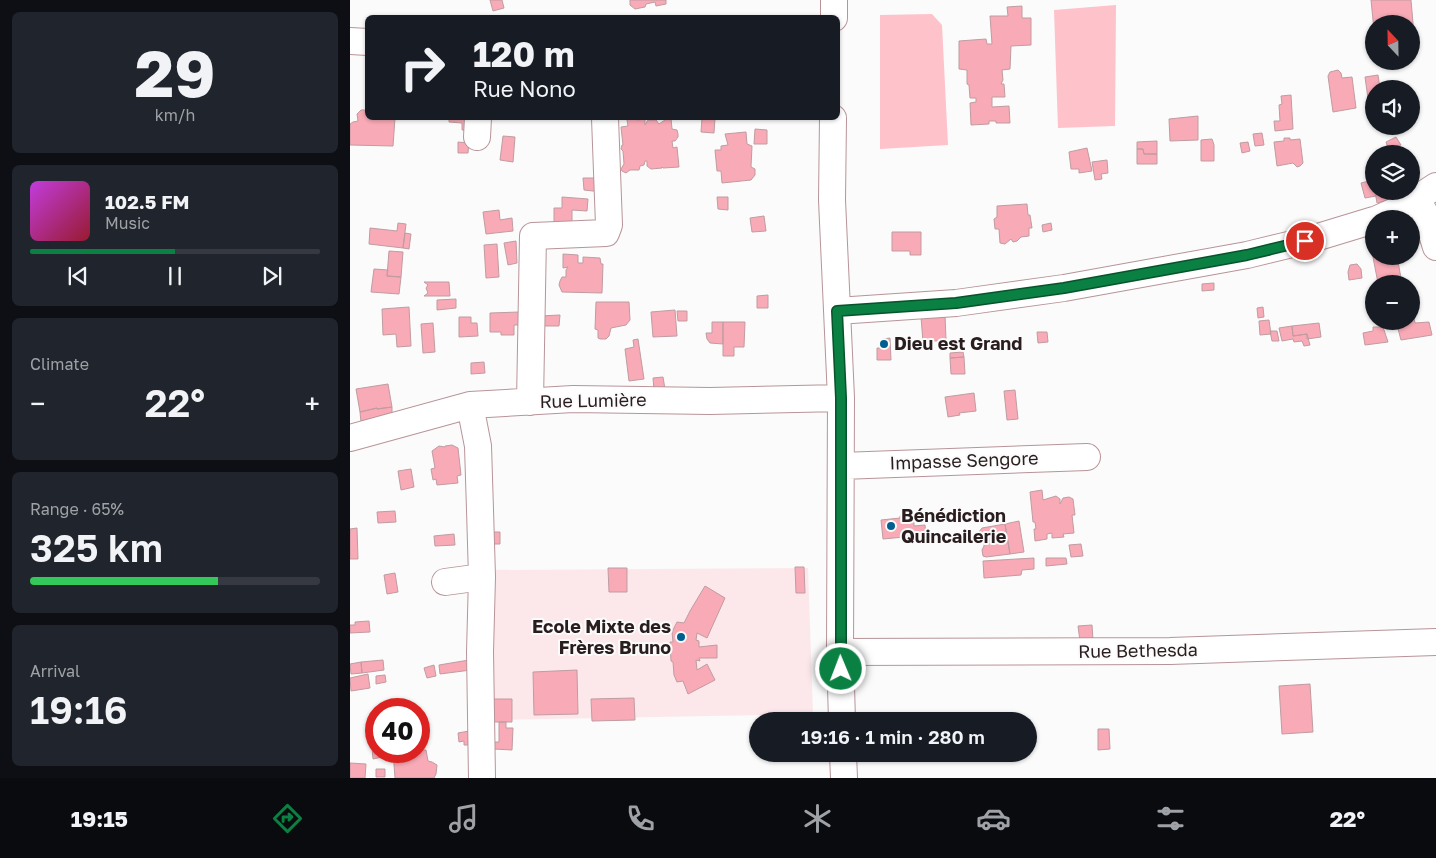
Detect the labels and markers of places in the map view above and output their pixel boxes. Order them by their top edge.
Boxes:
pin [1284,220,1326,262]
place label: Dieu est Grand [894,332,1022,354]
marker: Dieu est Grand [878,338,890,350]
place label: Bénédiction Quincailerie [901,504,1007,547]
marker: Bénédiction Quincailerie [885,520,897,532]
place label: Ecole Mixte des Frères Bruno [532,615,671,658]
marker: Ecole Mixte des Frères Bruno [675,631,687,643]

